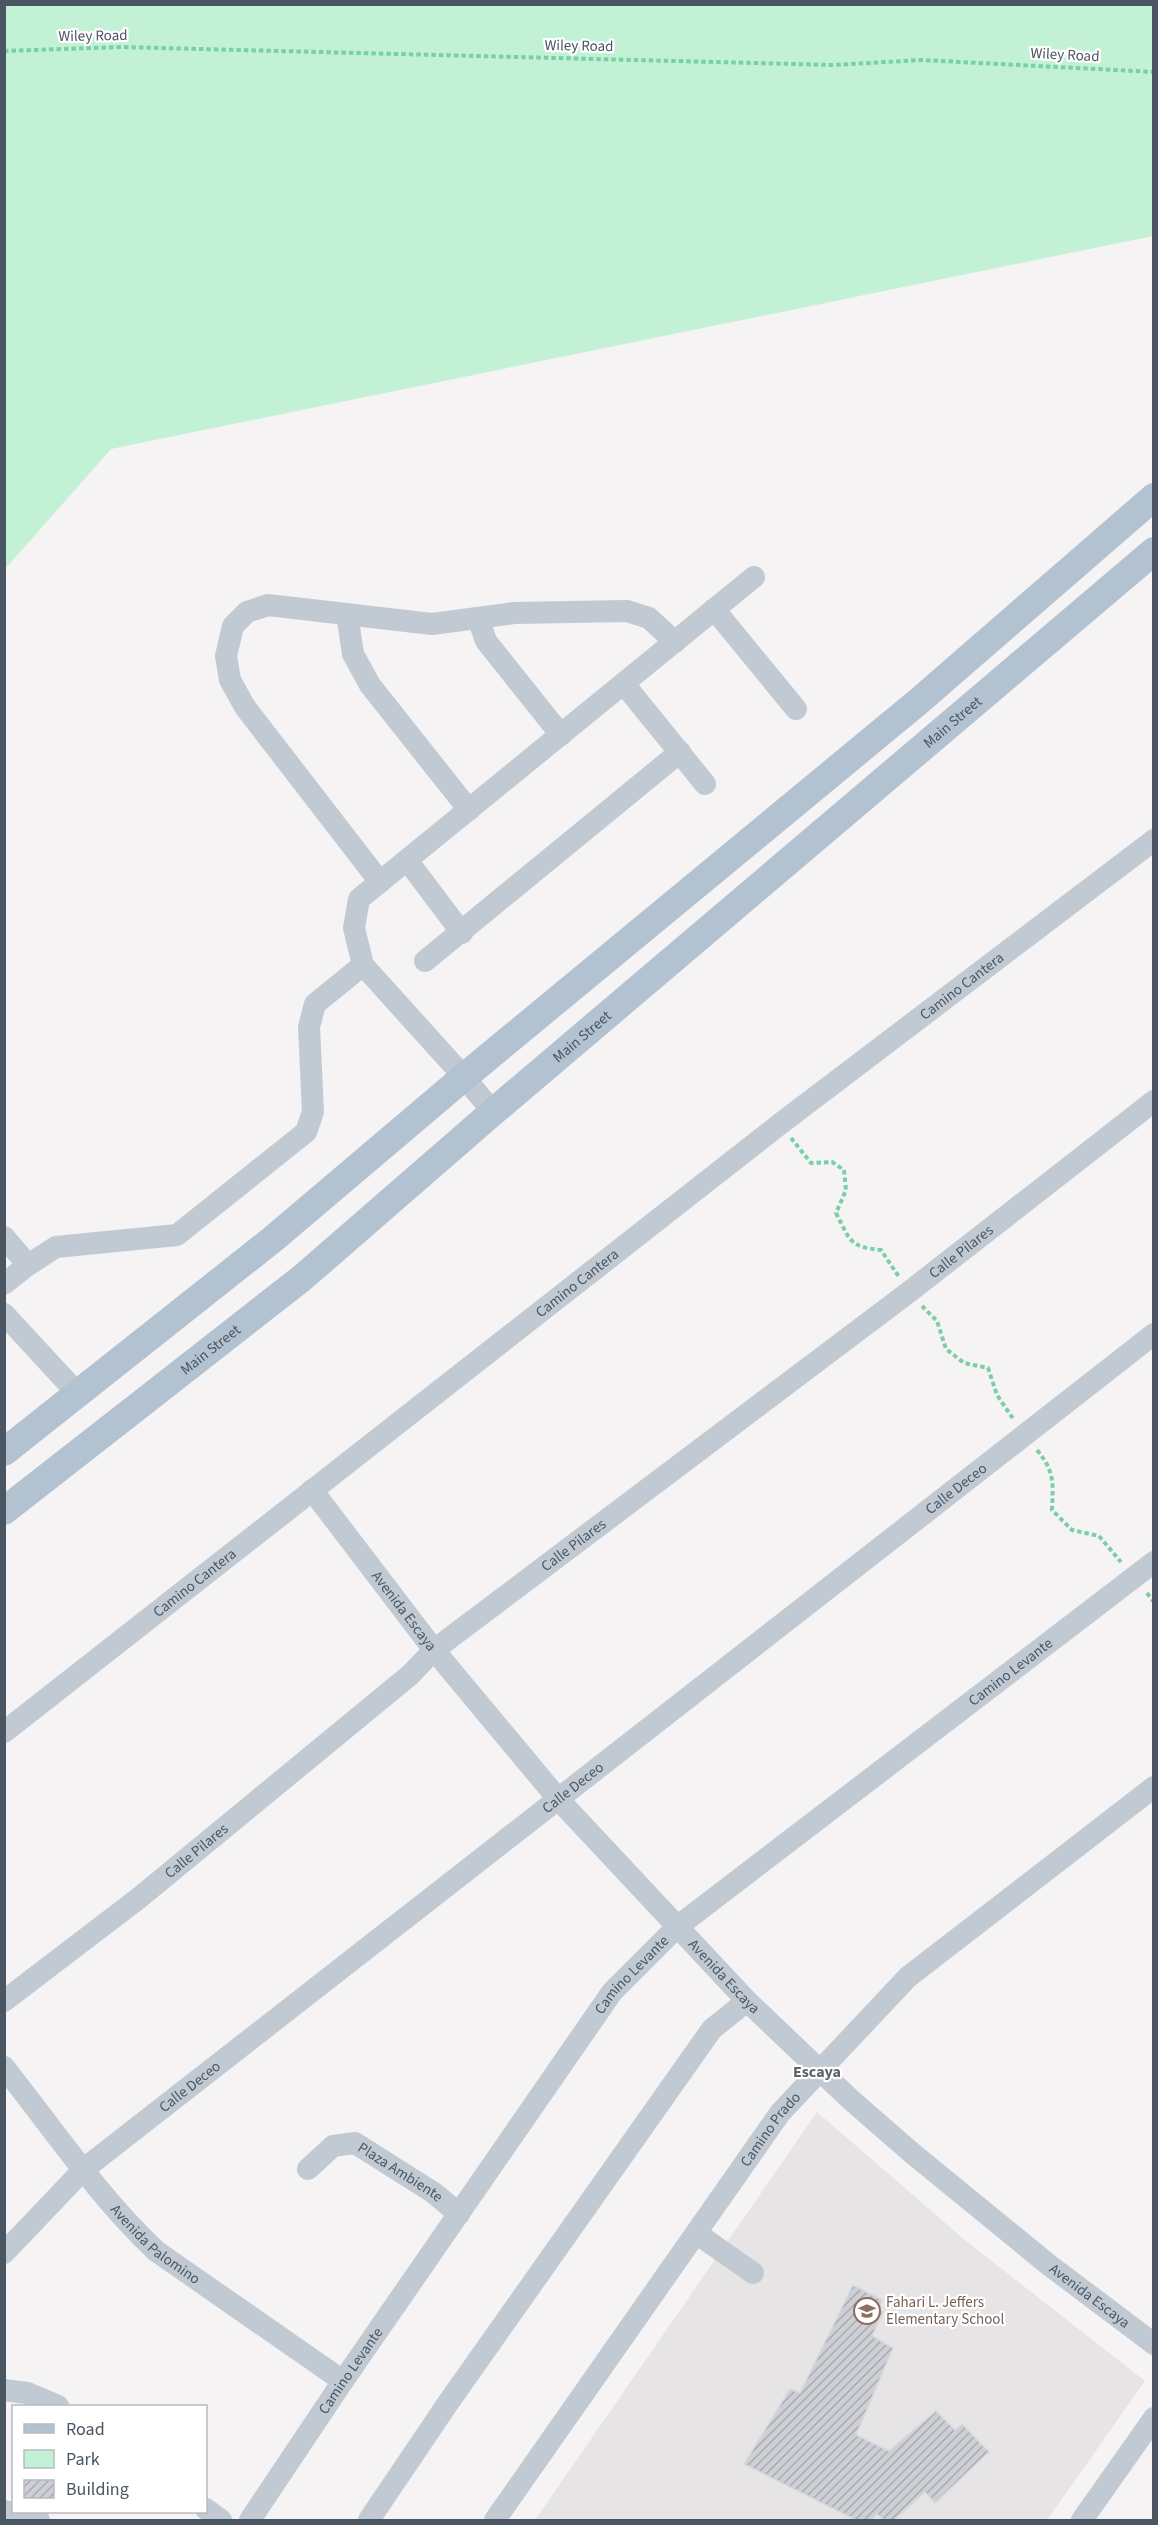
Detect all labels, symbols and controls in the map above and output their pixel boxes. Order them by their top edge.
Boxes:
street label: Wiley Road [58,25,128,47]
street label: Wiley Road [544,35,614,57]
street label: Wiley Road [1030,43,1100,67]
street label: Main Street [919,691,986,753]
street label: Camino Cantera [915,947,1008,1025]
street label: Main Street [548,1006,616,1067]
street label: Calle Pilares [924,1220,998,1283]
street label: Camino Cantera [531,1244,623,1322]
street label: Main Street [176,1319,245,1380]
street label: Calle Deceo [921,1458,991,1519]
street label: Calle Pilares [536,1513,610,1576]
street label: Camino Cantera [148,1543,241,1622]
street label: Avenida Escaya [367,1566,442,1655]
street label: Camino Levante [964,1633,1057,1711]
street label: Calle Deceo [538,1757,608,1818]
street label: Calle Pilares [160,1818,233,1883]
street label: Camino Levante [589,1931,673,2018]
street label: Avenida Escaya [684,1934,765,2018]
street label: Calle Deceo [154,2056,225,2117]
district label: Escaya [793,2061,841,2083]
street label: Camino Prado [735,2087,805,2171]
street label: Plaza Ambiente [354,2137,448,2207]
street label: Avenida Palomino [106,2200,204,2289]
street label: Avenida Escaya [1045,2258,1134,2333]
place label: Fahari L. Jeffers Elementary School [886,2292,1004,2330]
school or university icon: Fahari L. Jeffers Elementary School [852,2296,882,2326]
street label: Camino Levante [313,2323,388,2418]
legend [12,2405,207,2513]
text: Road [66,2417,105,2442]
text: Park [66,2447,100,2472]
text: Building [66,2477,129,2502]

